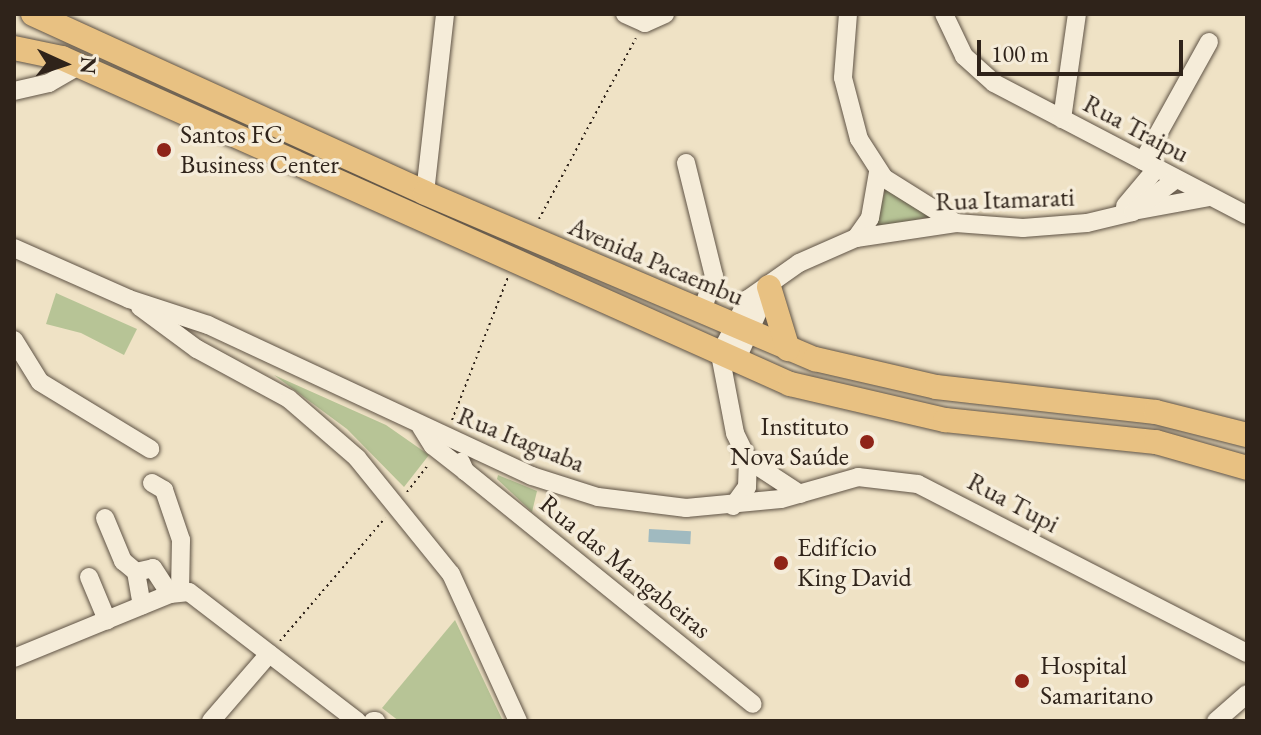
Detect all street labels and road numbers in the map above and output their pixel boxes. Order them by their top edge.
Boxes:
street label: Rua Traipu [1078,88,1194,170]
street label: Rua Itamarati [935,182,1075,218]
street label: Avenida Pacaembu [564,211,748,313]
street label: Rua Itaguaba [453,400,589,480]
street label: Rua Tupi [962,466,1064,540]
street label: Rua das Mangabeiras [533,488,717,646]

